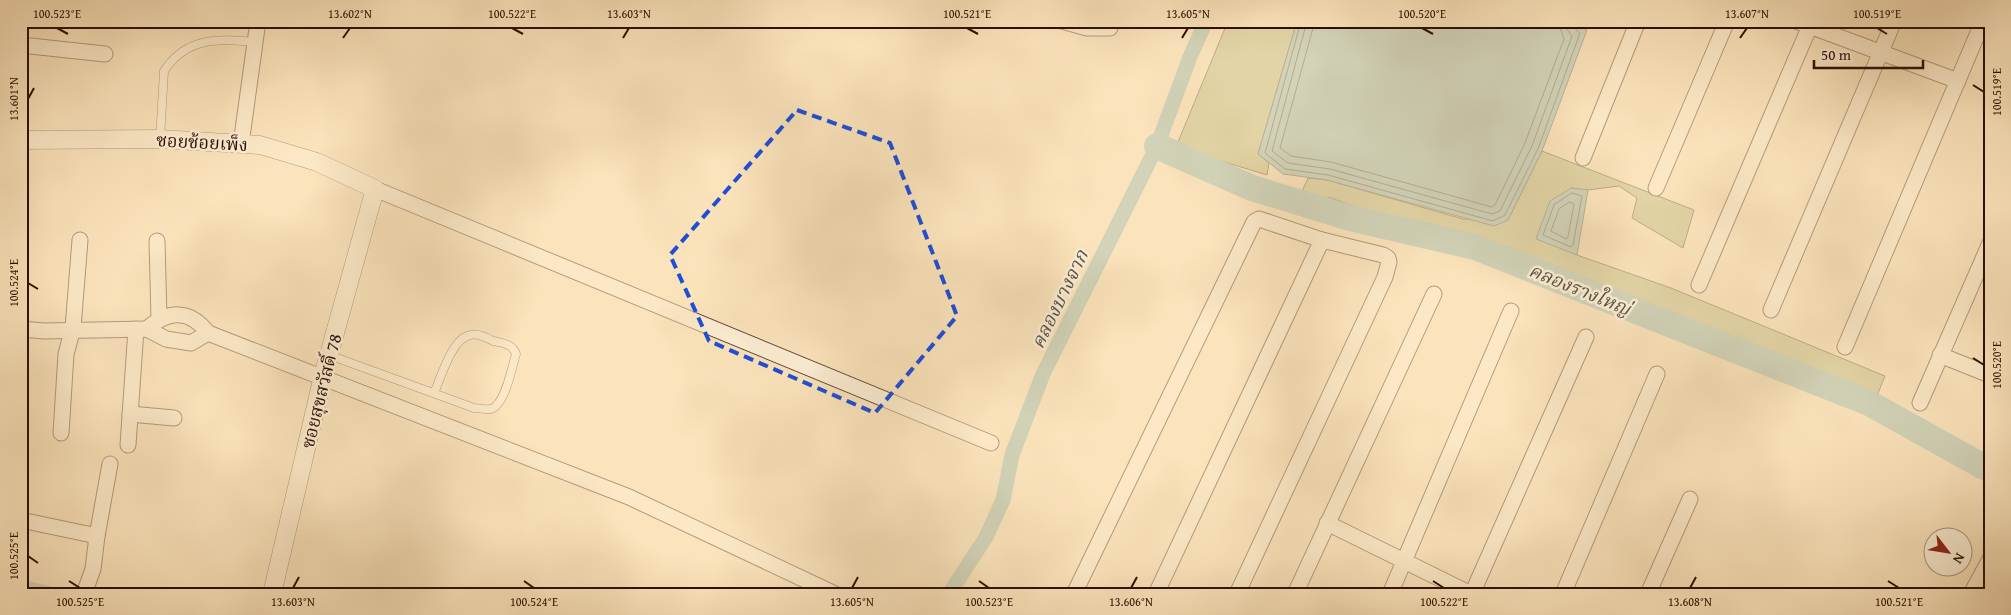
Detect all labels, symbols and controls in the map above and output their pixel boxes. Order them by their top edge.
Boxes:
text: 100.523°E [33,5,81,22]
text: 13.602°N [328,5,372,22]
text: 100.522°E [488,5,536,22]
text: 13.603°N [607,5,651,22]
text: 100.521°E [943,5,991,22]
text: 13.605°N [1166,5,1210,22]
text: 100.520°E [1398,5,1446,22]
text: 13.607°N [1725,5,1769,22]
text: 100.519°E [1853,5,1901,22]
scale bar [1814,38,1922,70]
text: 50 m [1821,44,1852,65]
text: 100.519°E [1988,68,2005,116]
text: 13.601°N [5,77,22,121]
street label: ซอยช้อยเพ็ง [155,126,249,158]
water label: คลองบางจาก [1023,244,1096,353]
water label: คลองรางใหญ่ [1525,256,1638,323]
text: 100.524°E [5,259,22,307]
street label: ซอยสุขสวัสดิ์ 78 [294,331,348,451]
text: 100.520°E [1988,341,2005,389]
north arrow [1924,528,1974,578]
text: 100.525°E [5,532,22,580]
text: N [1948,550,1970,568]
text: 100.525°E [56,593,104,610]
text: 13.603°N [271,593,315,610]
text: 100.524°E [510,593,558,610]
text: 13.605°N [830,593,874,610]
text: 100.523°E [965,593,1013,610]
text: 13.606°N [1109,593,1153,610]
text: 100.522°E [1420,593,1468,610]
text: 13.608°N [1668,593,1712,610]
text: 100.521°E [1875,593,1923,610]

